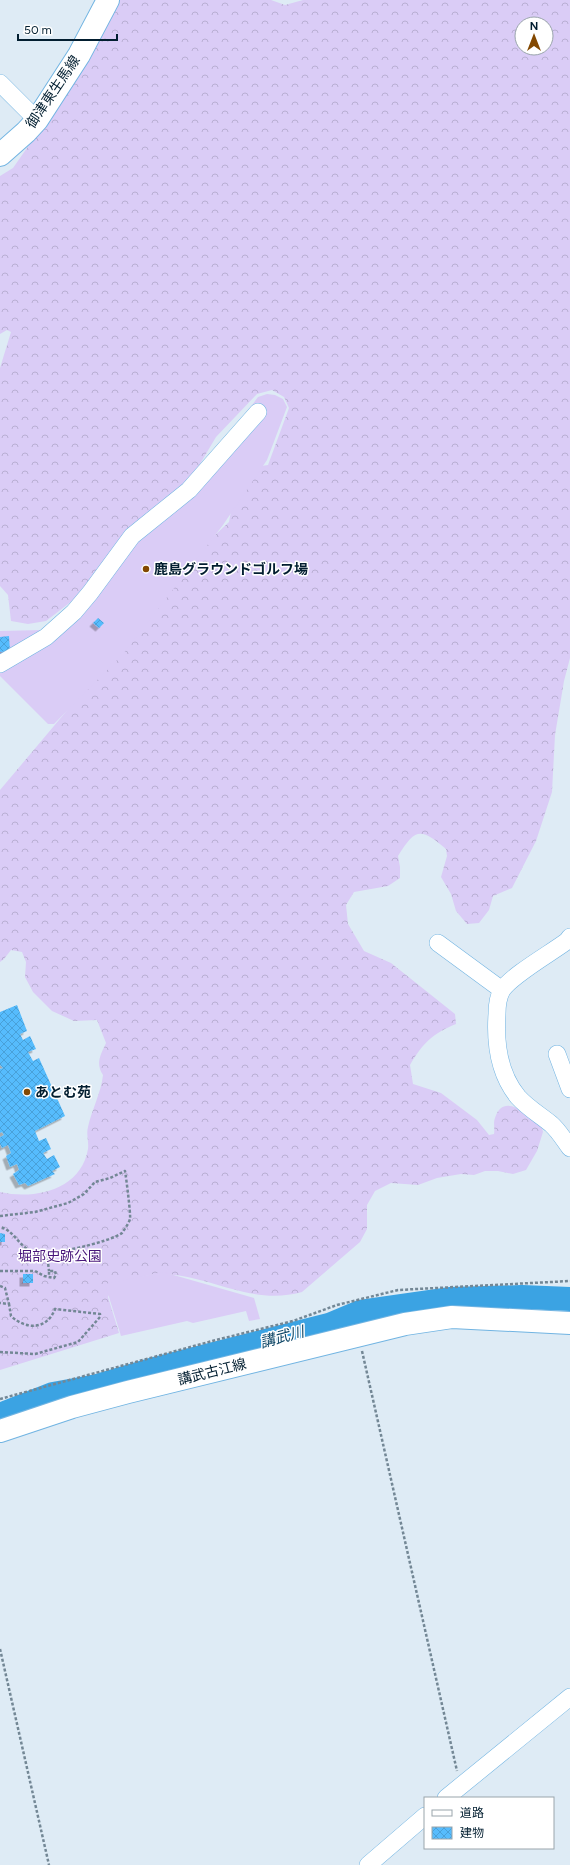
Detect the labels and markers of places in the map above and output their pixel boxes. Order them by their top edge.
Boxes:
place label: 鹿島グラウンドゴルフ場 [154,561,308,578]
marker: 鹿島グラウンドゴルフ場 [141,564,151,574]
place label: あとむ苑 [35,1084,91,1101]
marker: あとむ苑 [22,1087,32,1097]

